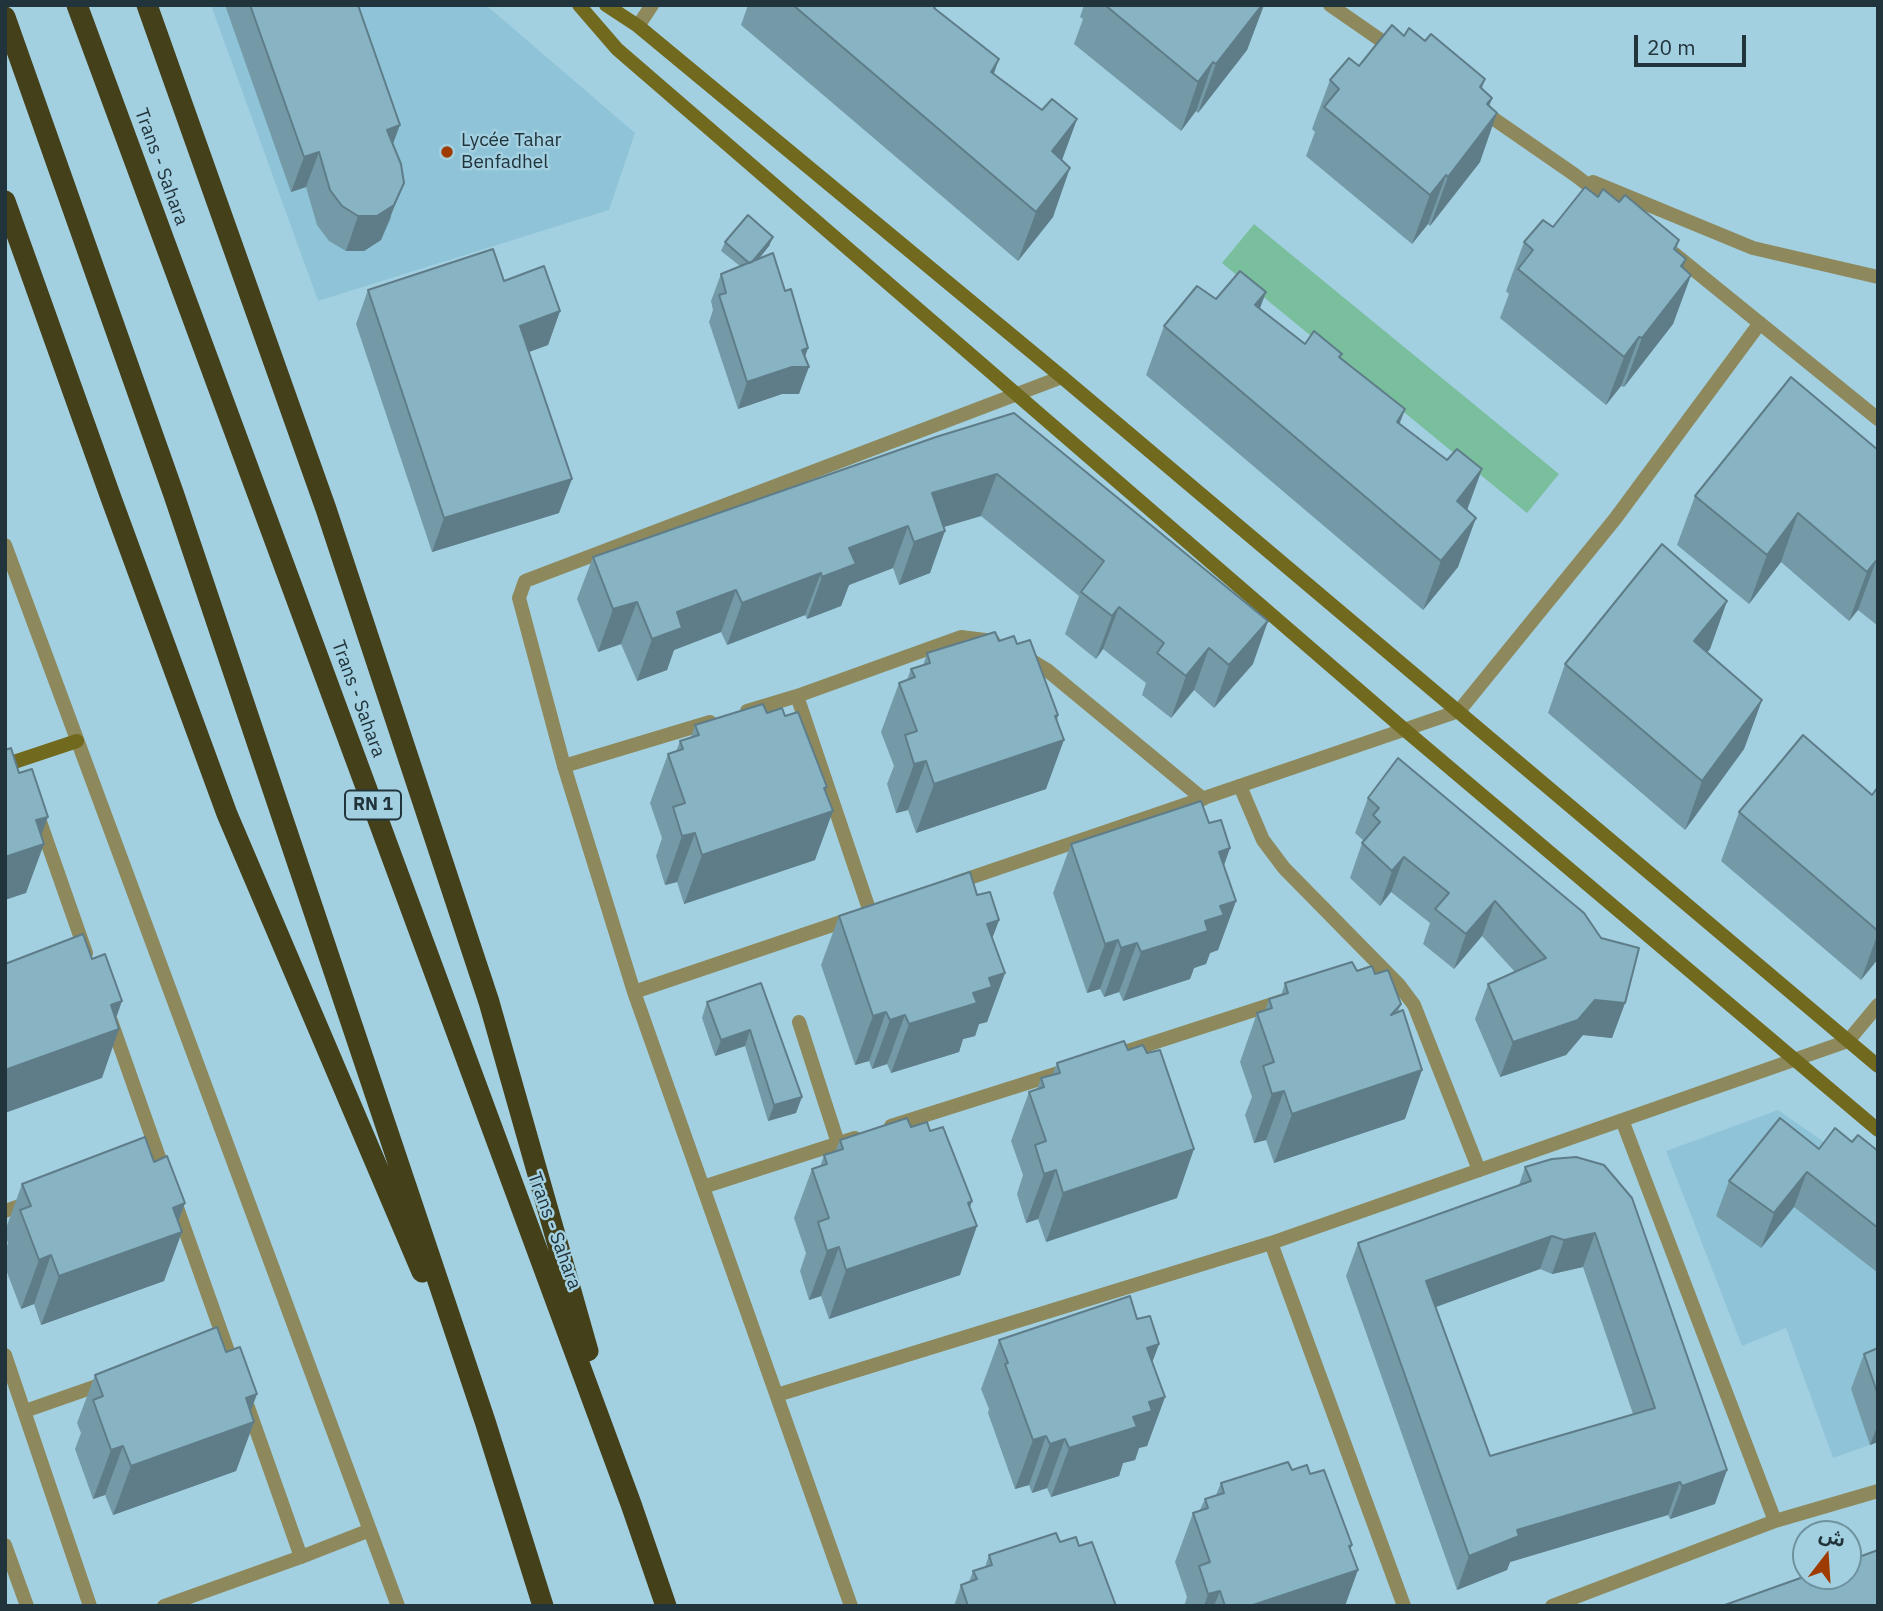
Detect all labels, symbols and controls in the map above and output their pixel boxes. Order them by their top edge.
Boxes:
scale bar [1638,21,1750,65]
text: 20 m [1647,33,1696,61]
street label: Trans - Sahara [129,105,193,229]
place label: Lycée Tahar Benfadhel [461,130,562,174]
marker: Lycée Tahar Benfadhel [439,144,455,160]
street label: Trans - Sahara [326,637,390,761]
road number: RN 1 [345,790,401,820]
street label: Trans - Sahara [522,1169,586,1293]
north arrow [1792,1520,1862,1590]
text: ش [1817,1522,1849,1552]

